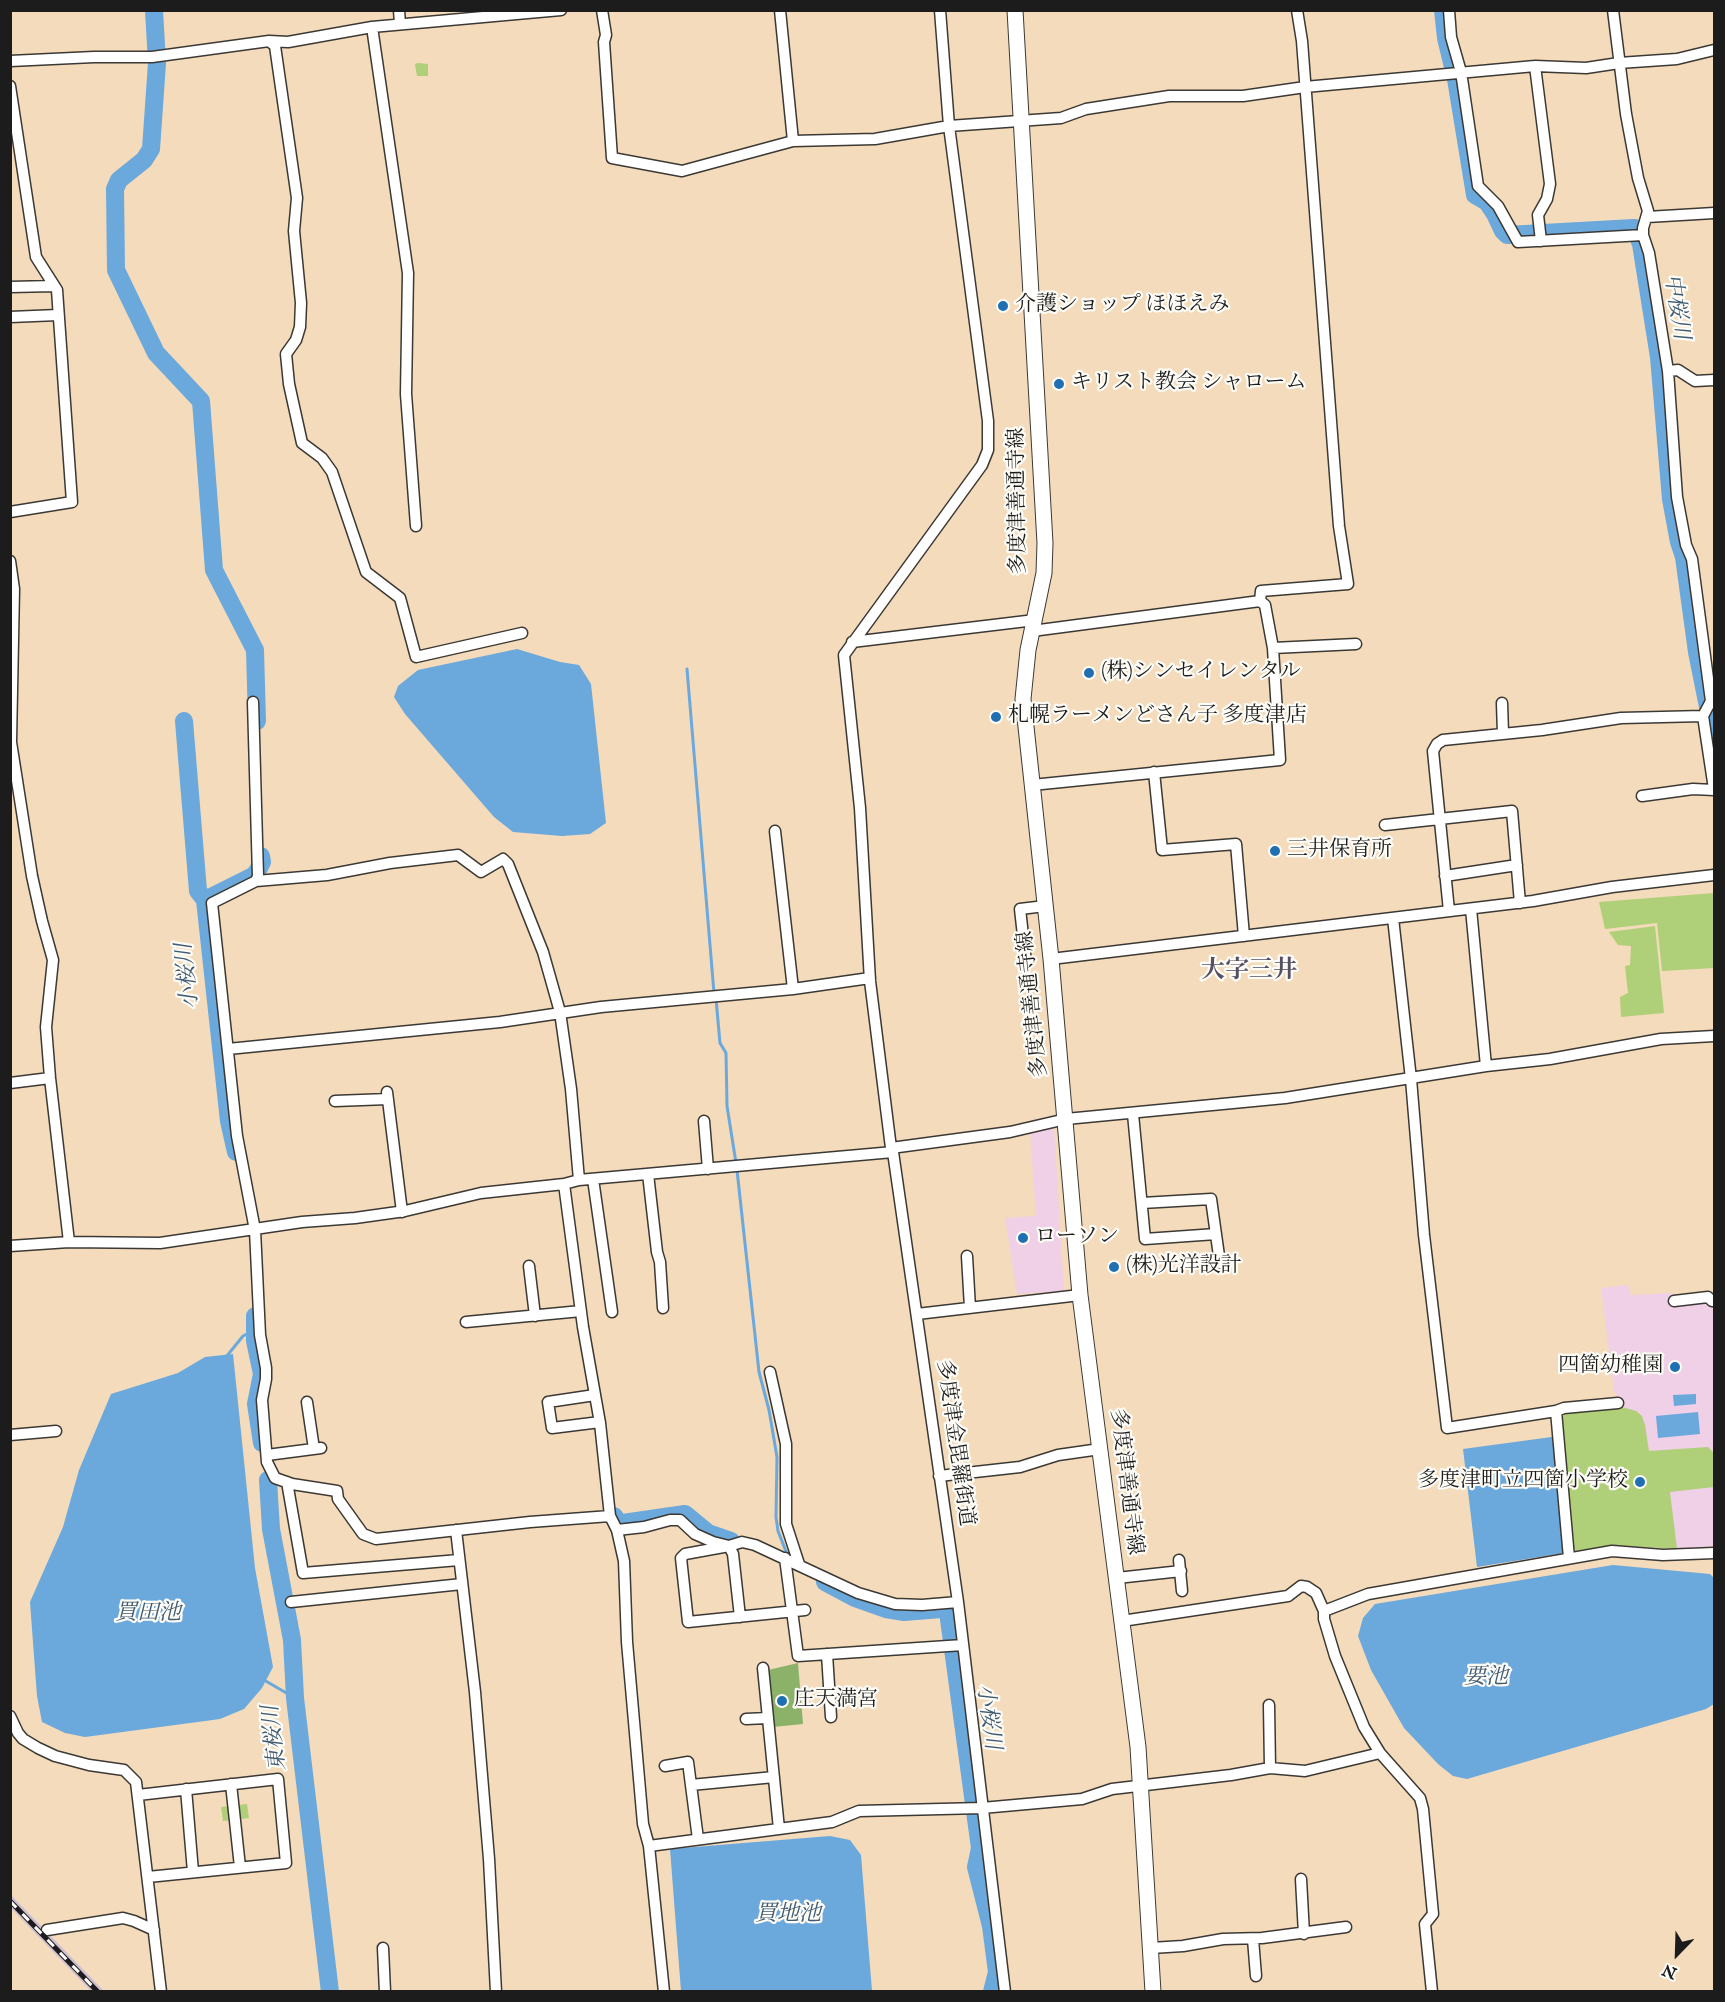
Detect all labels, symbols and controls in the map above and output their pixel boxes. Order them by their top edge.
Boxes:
water label: 中桜川 [1657,272,1693,342]
place label: 介護ショップ ほほえみ [1015,293,1230,319]
marker: 介護ショップ ほほえみ [996,299,1010,313]
place label: キリスト教会 シャローム [1071,371,1307,397]
marker: キリスト教会 シャローム [1052,377,1066,391]
street label: 多度津善通寺線 [1005,427,1033,575]
place label: (株)シンセイレンタル [1101,660,1301,686]
marker: (株)シンセイレンタル [1082,666,1096,680]
place label: 札幌ラーメンどさん子 多度津店 [1008,704,1307,730]
marker: 札幌ラーメンどさん子 多度津店 [989,710,1003,724]
place label: 三井保育所 [1287,838,1392,864]
marker: 三井保育所 [1268,844,1282,858]
street label: 多度津善通寺線 [1014,930,1054,1078]
water label: 小桜川 [172,942,206,1010]
district label: 大字三井 [1201,958,1297,986]
place label: ローソン [1035,1225,1119,1251]
marker: ローソン [1016,1231,1030,1245]
place label: (株)光洋設計 [1126,1254,1242,1280]
marker: (株)光洋設計 [1107,1260,1121,1274]
place label: 四箇幼稚園 [1558,1354,1663,1380]
street label: 多度津金毘羅街道 [930,1358,978,1528]
marker: 四箇幼稚園 [1668,1360,1682,1374]
street label: 多度津善通寺線 [1104,1408,1146,1556]
place label: 多度津町立四箇小学校 [1418,1469,1628,1495]
marker: 多度津町立四箇小学校 [1633,1475,1647,1489]
water label: 買田池 [115,1601,181,1627]
water label: 要池 [1464,1665,1508,1691]
water label: 小桜川 [969,1682,1005,1752]
place label: 庄天満宮 [794,1688,878,1714]
marker: 庄天満宮 [775,1694,789,1708]
water label: 東桜川 [259,1704,293,1772]
water label: 買地池 [755,1902,821,1928]
north arrow [1647,1924,1707,1984]
text: N [1660,1959,1680,1982]

